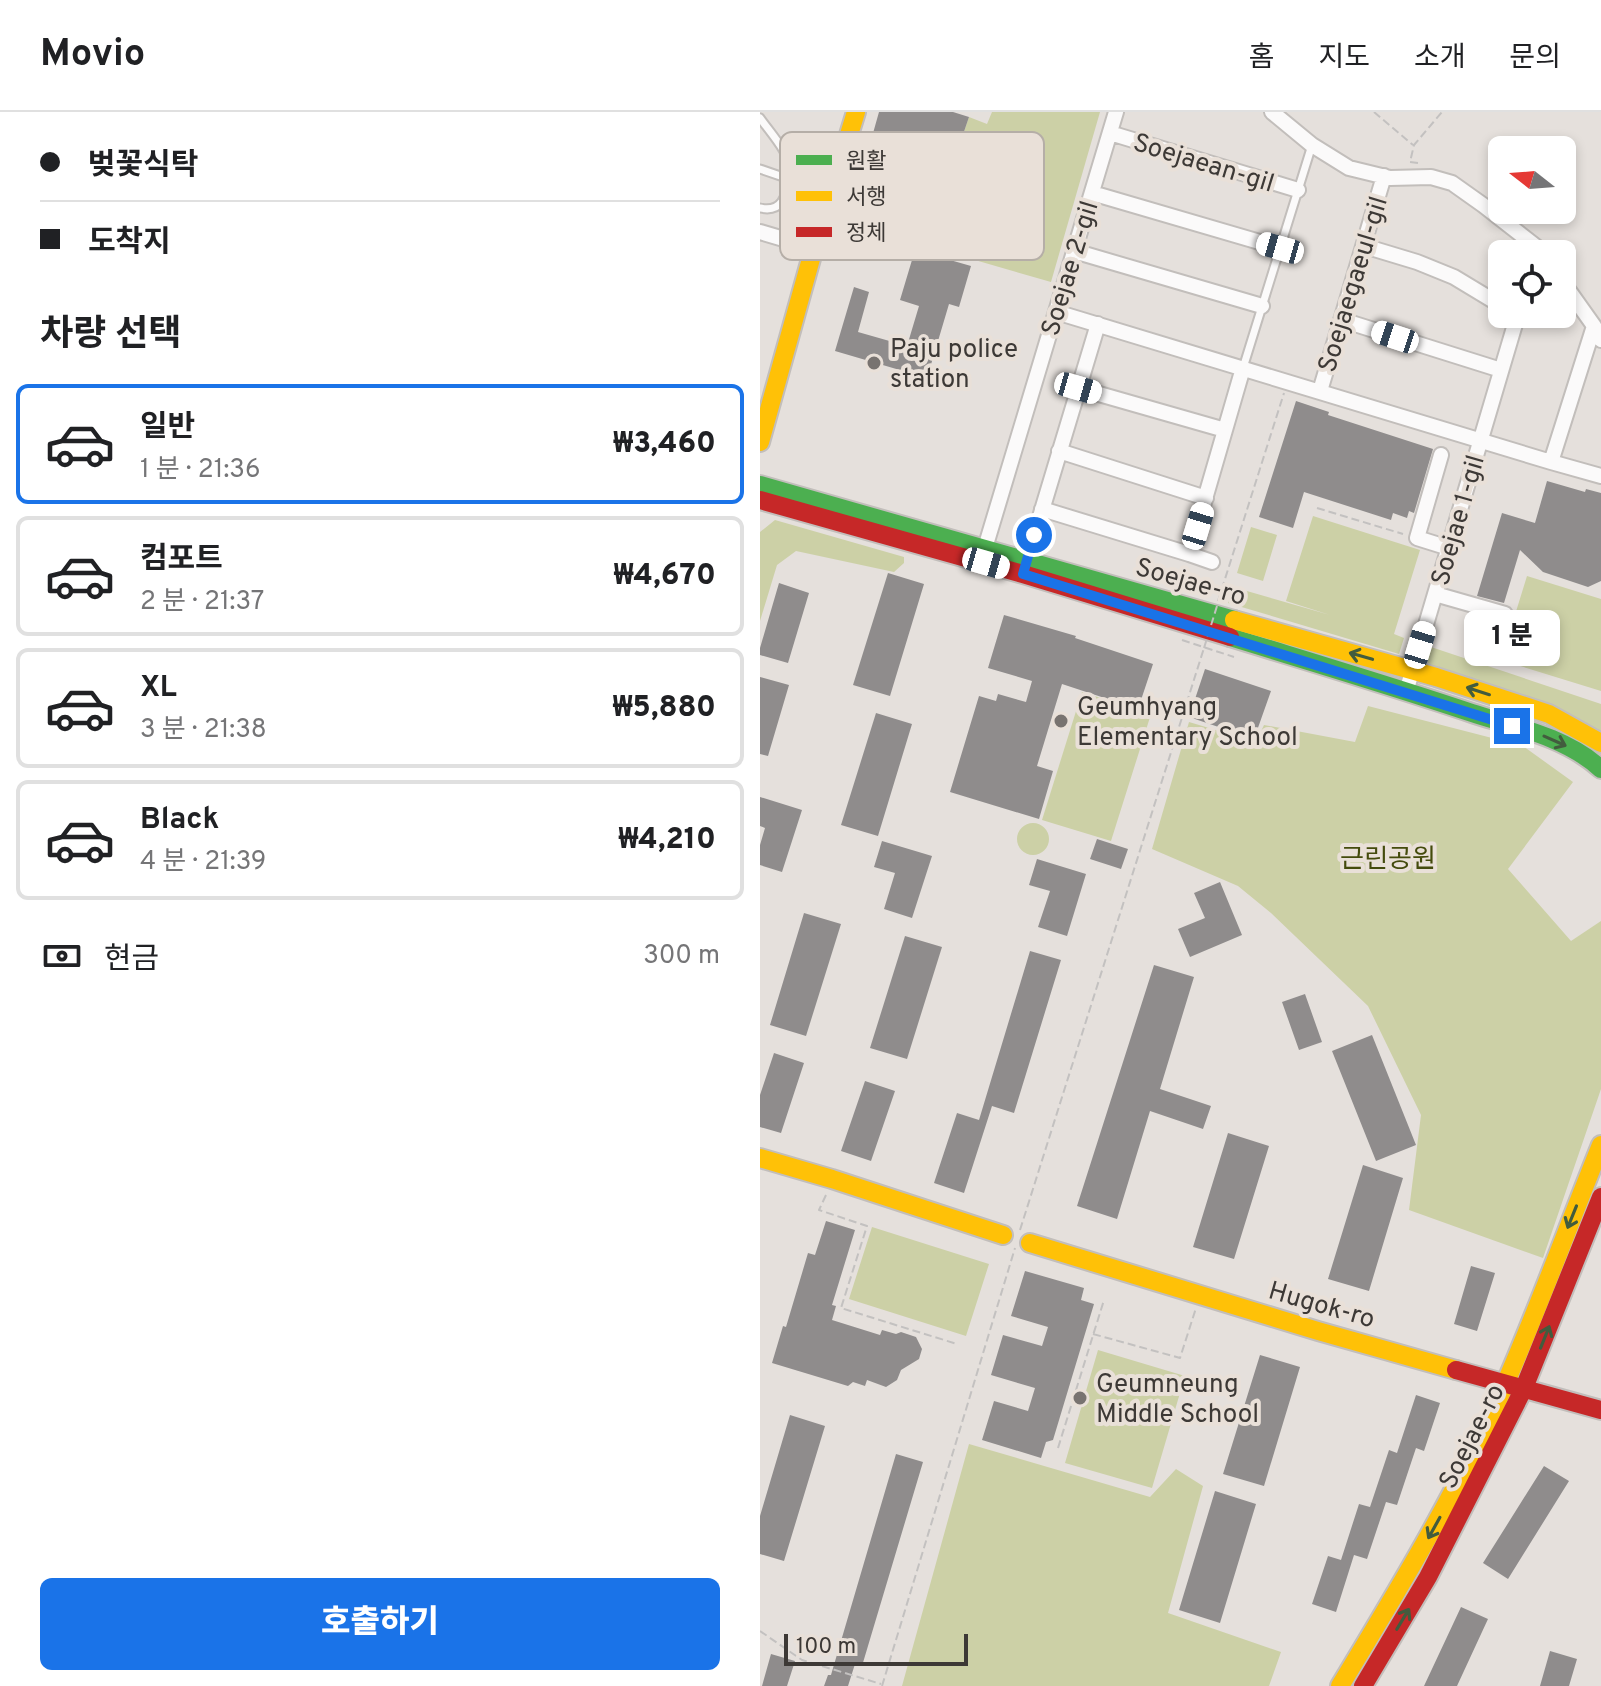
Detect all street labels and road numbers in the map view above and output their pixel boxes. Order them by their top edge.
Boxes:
street label: Soejaean-gil [1129,127,1278,201]
street label: Soejaegaeul-gil [1312,193,1397,377]
street label: Soejae 2-gil [1035,197,1108,340]
street label: Soejae 1-gil [1425,452,1494,590]
street label: Soejae-ro [1131,552,1249,615]
street label: Hugok-ro [1264,1276,1378,1337]
street label: Soejae-ro [1433,1379,1514,1495]

